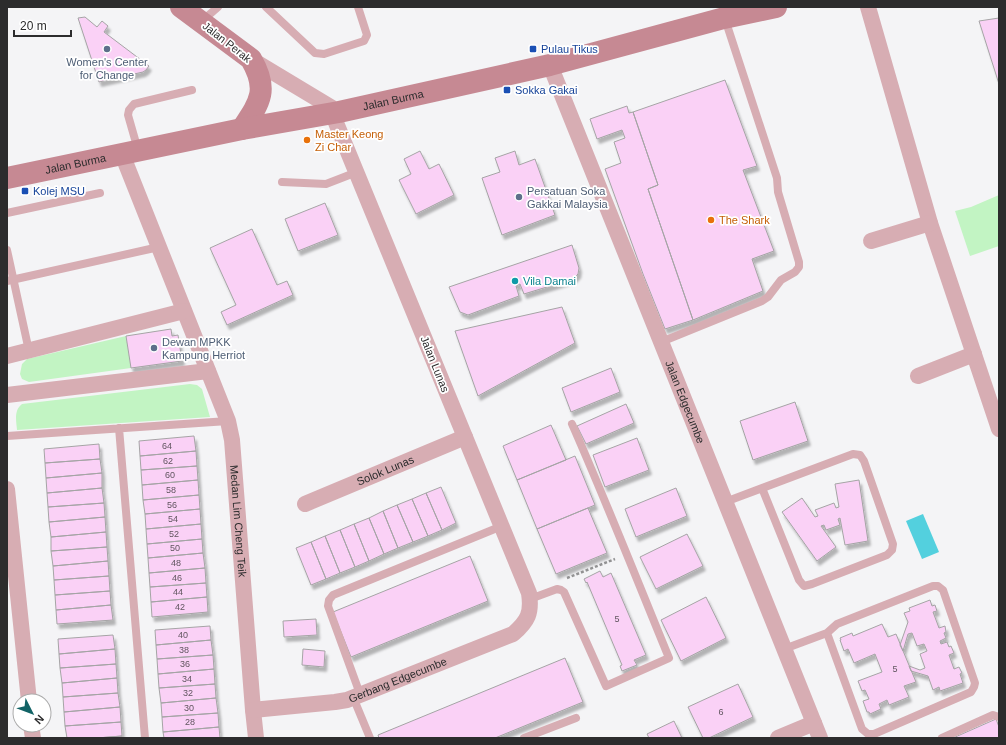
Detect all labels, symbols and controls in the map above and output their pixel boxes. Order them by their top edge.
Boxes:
scale bar [14,12,71,38]
text: 20 m [20,19,47,33]
street label: Jalan Perak [200,19,254,65]
place label: Pulau Tikus [541,43,598,55]
marker: Women's Center for Change [102,44,112,54]
marker: Pulau Tikus [528,44,538,54]
place label: Women's Center for Change [66,56,148,81]
place label: Sokka Gakai [515,84,577,96]
marker: Sokka Gakai [502,85,512,95]
street label: Jalan Burma [362,87,425,113]
place label: Master Keong Zi Char [315,128,383,153]
marker: Master Keong Zi Char [302,135,312,145]
street label: Jalan Burma [44,151,108,176]
place label: Kolej MSU [33,185,85,197]
place label: Persatuan Soka Gakkai Malaysia [527,185,609,210]
marker: Kolej MSU [20,186,30,196]
marker: Persatuan Soka Gakkai Malaysia [514,192,524,202]
place label: The Shark [719,214,770,226]
marker: The Shark [706,215,716,225]
place label: Vila Damai [523,275,576,287]
marker: Vila Damai [510,276,520,286]
street label: Jalan Lunas [418,334,452,394]
place label: Dewan MPKK Kampung Herriot [162,336,245,361]
marker: Dewan MPKK Kampung Herriot [149,343,159,353]
street label: Jalan Edgecumbe [663,359,707,445]
house number: 64 [162,441,172,451]
street label: Solok Lunas [355,453,416,488]
house number: 62 [163,456,173,466]
street label: Medan Lim Cheng Teik [228,465,249,578]
house number: 60 [165,470,175,480]
house number: 58 [166,485,176,495]
house number: 56 [167,500,177,510]
house number: 54 [168,514,178,524]
house number: 52 [169,529,179,539]
house number: 50 [170,543,180,553]
house number: 48 [171,558,181,568]
house number: 46 [172,573,182,583]
house number: 44 [173,587,183,597]
house number: 42 [175,602,185,612]
house number: 5 [614,614,620,624]
house number: 40 [178,630,188,640]
house number: 38 [179,645,189,655]
street label: Gerbang Edgecumbe [347,655,448,705]
house number: 36 [180,659,190,669]
house number: 5 [892,664,898,674]
house number: 34 [182,674,192,684]
house number: 32 [183,688,193,698]
north arrow [12,693,52,733]
house number: 30 [184,703,194,713]
house number: 6 [718,707,724,717]
text: N [32,713,47,727]
house number: 28 [185,717,195,727]

